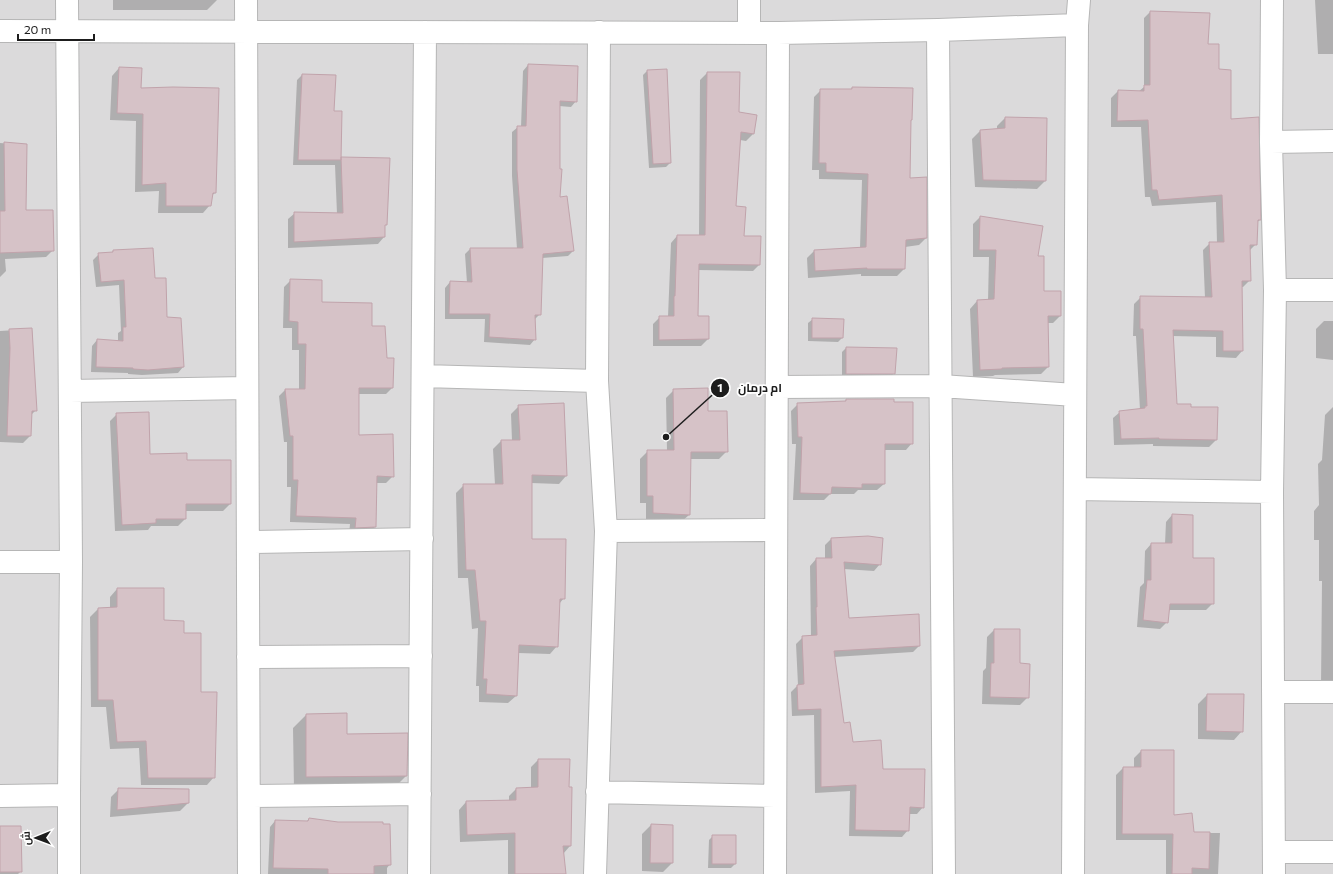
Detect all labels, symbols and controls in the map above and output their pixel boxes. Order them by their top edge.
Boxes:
scale bar [18,16,94,42]
text: 20 m [24,22,51,36]
callout: ام درمان [710,376,790,400]
text: 1 [717,380,723,394]
text: ام درمان [738,380,782,396]
north arrow [16,818,56,858]
text: ش [19,831,33,845]

